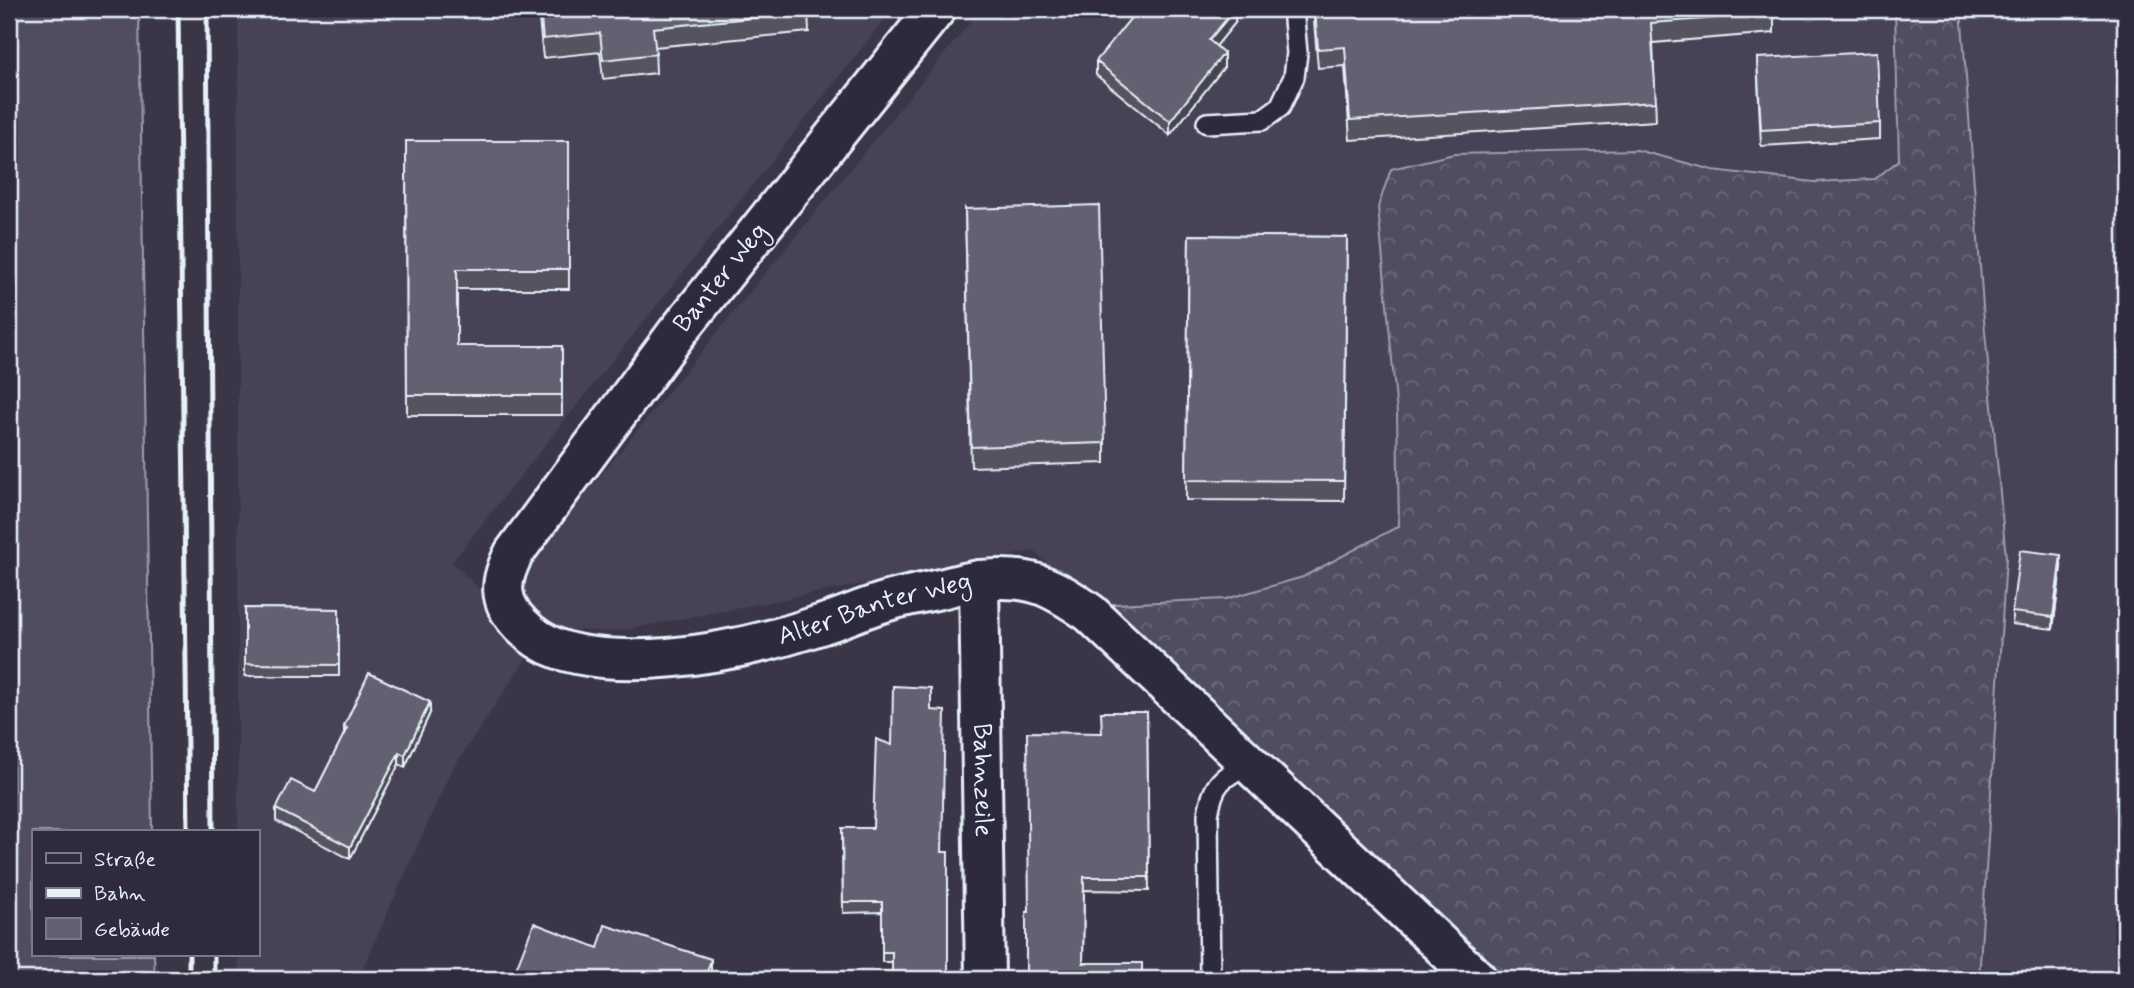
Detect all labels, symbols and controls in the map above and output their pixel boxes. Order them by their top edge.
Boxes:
street label: Banter Weg [666,216,777,341]
street label: Alter Banter Weg [774,565,975,654]
street label: Bahnzeile [964,723,1000,837]
legend [32,830,259,956]
text: Straße [94,846,156,874]
text: Bahn [94,880,146,908]
text: Gebäude [94,916,170,944]

